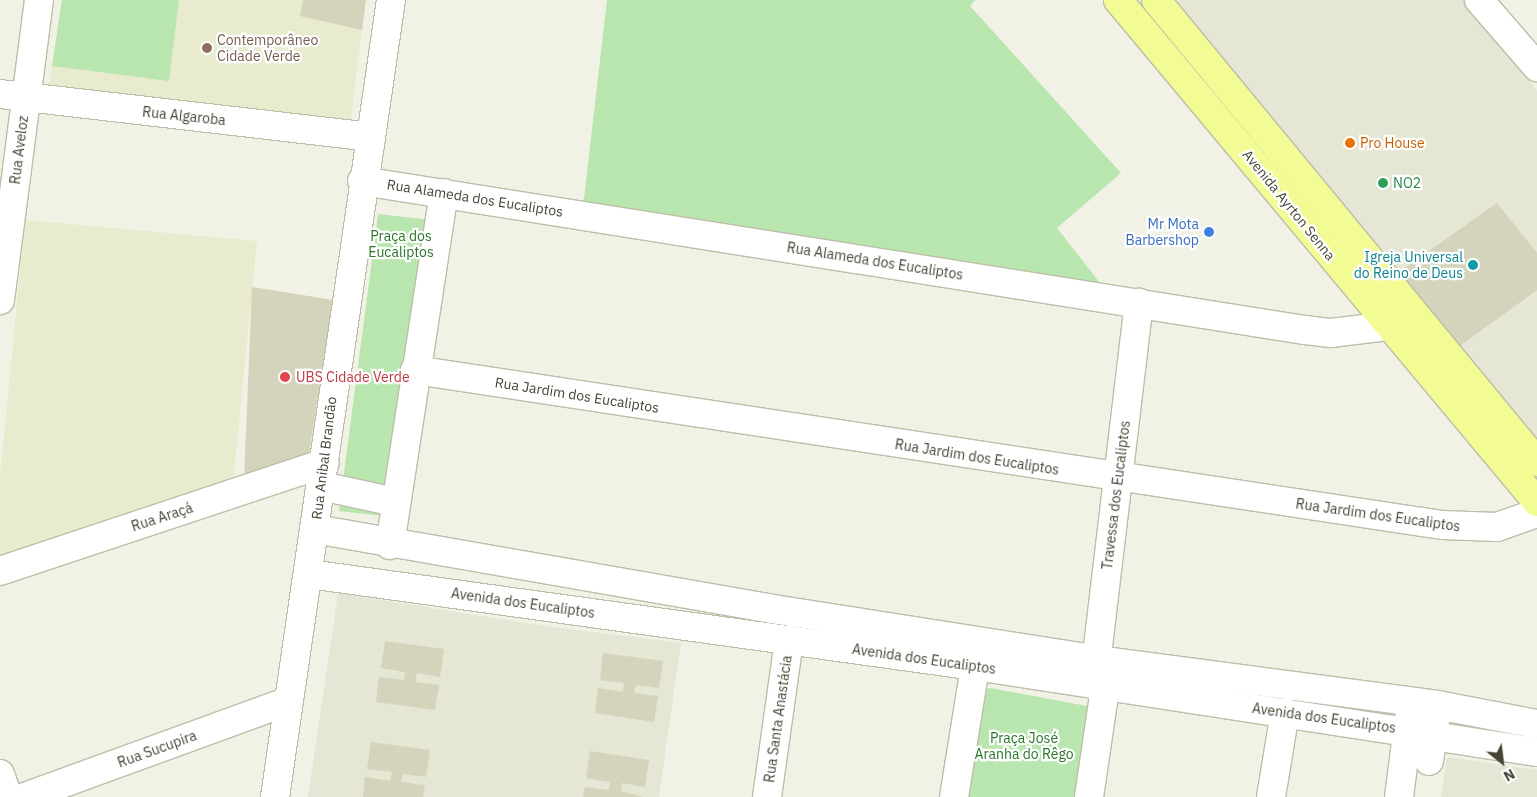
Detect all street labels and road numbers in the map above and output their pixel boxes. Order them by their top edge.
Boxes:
street label: Rua Algaroba [141,103,227,129]
street label: Rua Aveloz [6,115,32,185]
street label: Avenida Ayrton Senna [1239,146,1339,264]
street label: Rua Alameda dos Eucaliptos [386,176,564,220]
street label: Rua Alameda dos Eucaliptos [786,239,964,283]
street label: Rua Jardim dos Eucaliptos [494,374,660,416]
street label: Rua Aníbal Brandão [308,395,340,521]
street label: Travessa dos Eucaliptos [1099,419,1133,571]
street label: Rua Jardim dos Eucaliptos [894,436,1060,478]
street label: Rua Jardim dos Eucaliptos [1295,495,1461,535]
street label: Rua Araçá [129,499,195,535]
street label: Avenida dos Eucaliptos [450,585,596,621]
street label: Avenida dos Eucaliptos [851,641,997,677]
street label: Rua Santa Anastácia [761,654,795,784]
street label: Avenida dos Eucaliptos [1251,700,1397,736]
street label: Rua Sucupira [115,727,199,771]

